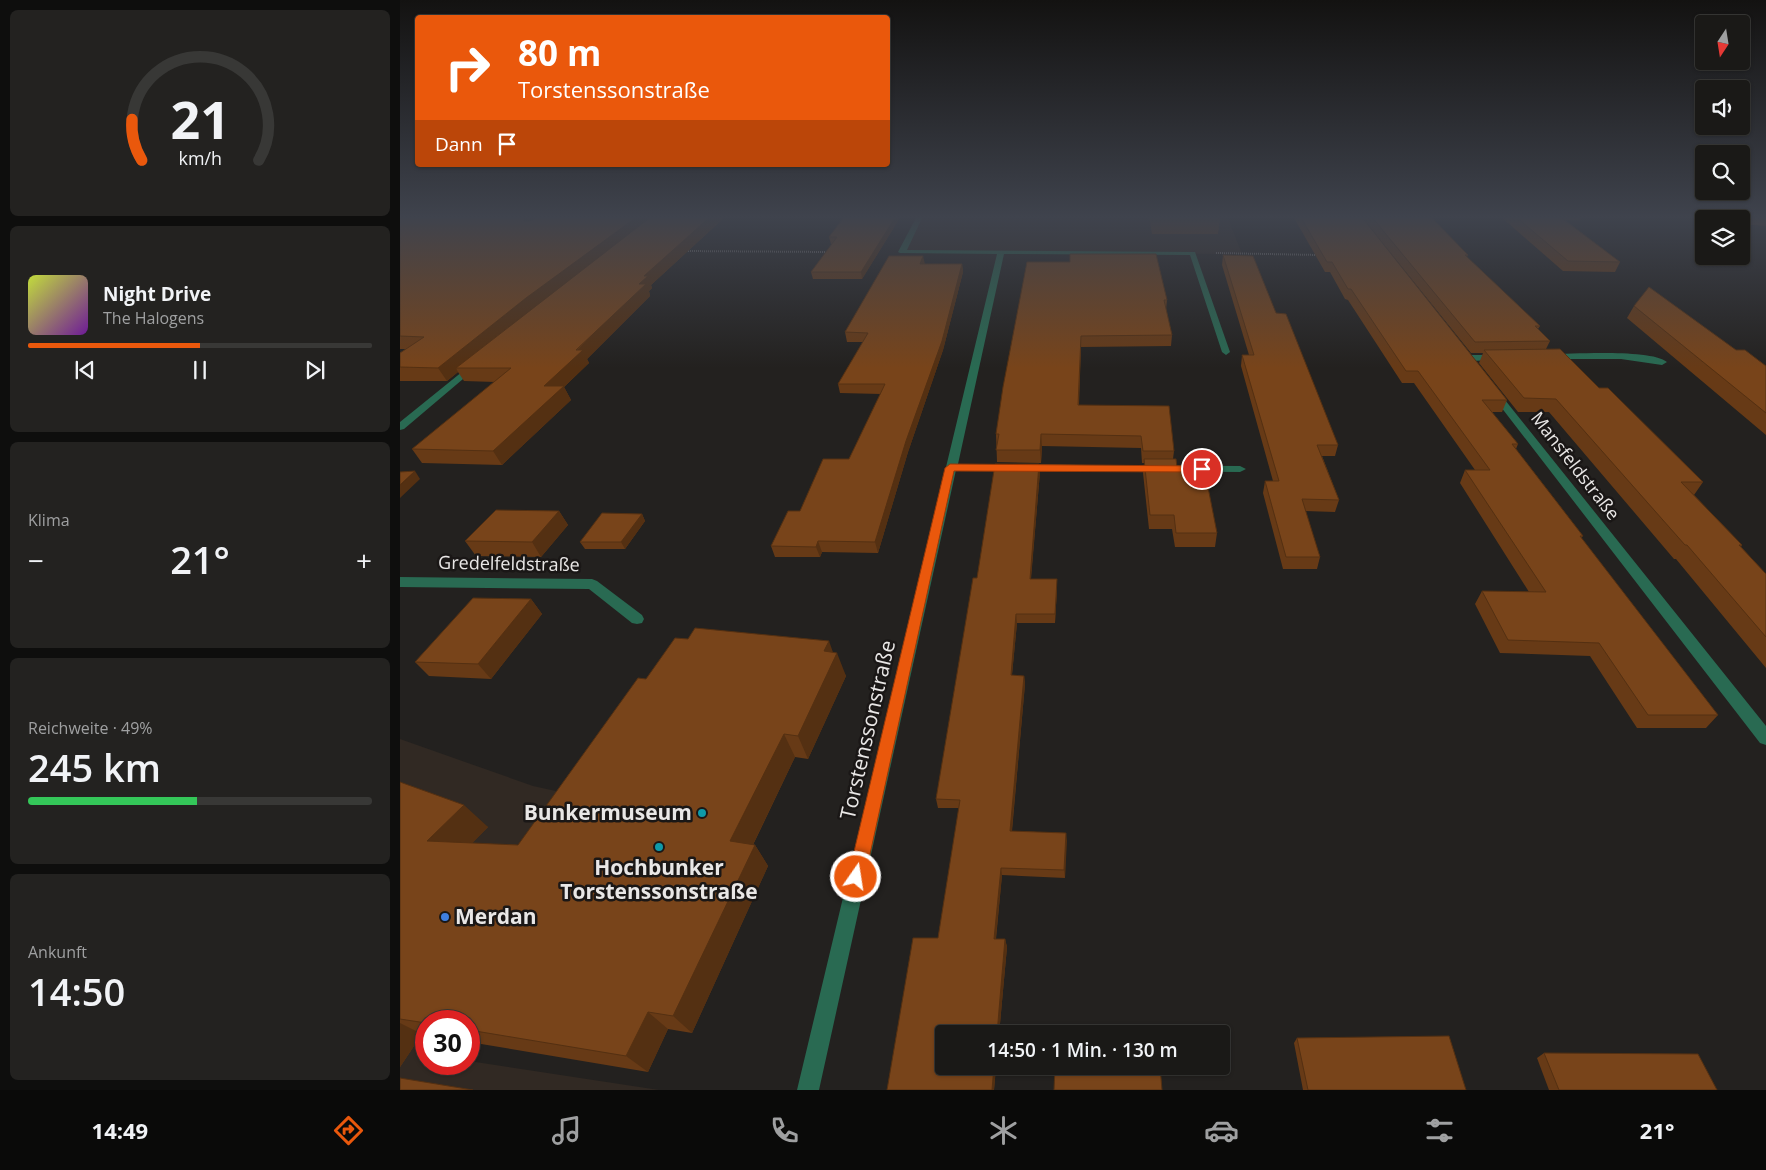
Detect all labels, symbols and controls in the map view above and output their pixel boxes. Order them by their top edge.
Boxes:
north arrow [1695,15,1750,70]
map controls [1695,15,1750,265]
text: 80 m [518,29,601,76]
icon: right [435,35,500,100]
text: Torstenssonstraße [518,74,710,104]
button: sound [1695,80,1750,135]
text: 21 [170,83,230,154]
icon: arrive [493,130,521,158]
text: Dann [435,131,483,157]
button: search [1695,145,1750,200]
text: km/h [178,146,222,170]
button: layers [1695,210,1750,265]
text: Night Drive [103,281,211,307]
text: The Halogens [103,307,204,329]
icon: previous [71,356,99,384]
icon: pause [186,356,214,384]
icon: next [301,356,329,384]
street label: Mansfeldstraße [1526,406,1626,524]
pin [1181,448,1223,490]
icon: arrive [1188,455,1216,483]
text: Klima [28,509,70,531]
text: 21° [170,533,230,585]
text: − [28,541,44,579]
text: + [356,541,372,579]
street label: Gredelfeldstraße [438,550,580,576]
street label: Torstenssonstraße [833,637,901,822]
text: Reichweite · 49% [28,717,153,739]
text: 245 km [28,741,161,793]
place label: Bunkermuseum [524,798,692,826]
marker: Bunkermuseum [696,807,708,819]
marker: Hochbunker Torstenssonstraße [653,841,665,853]
position arrow [829,850,881,902]
place label: Hochbunker Torstenssonstraße [560,853,758,905]
place label: Merdan [455,902,537,930]
marker: Merdan [439,911,451,923]
text: Ankunft [28,941,87,963]
text: 14:50 [28,965,125,1017]
speed limit sign: 30 [415,1010,480,1075]
text: 14:50 · 1 Min. · 130 m [987,1037,1178,1063]
icon: directions [331,1113,366,1148]
icon: music [549,1113,584,1148]
icon: phone [767,1113,802,1148]
icon: climate [986,1113,1021,1148]
icon: car [1204,1113,1239,1148]
icon: filters [1422,1113,1457,1148]
text: 14:49 [92,1115,148,1145]
text: 21° [1640,1115,1674,1145]

